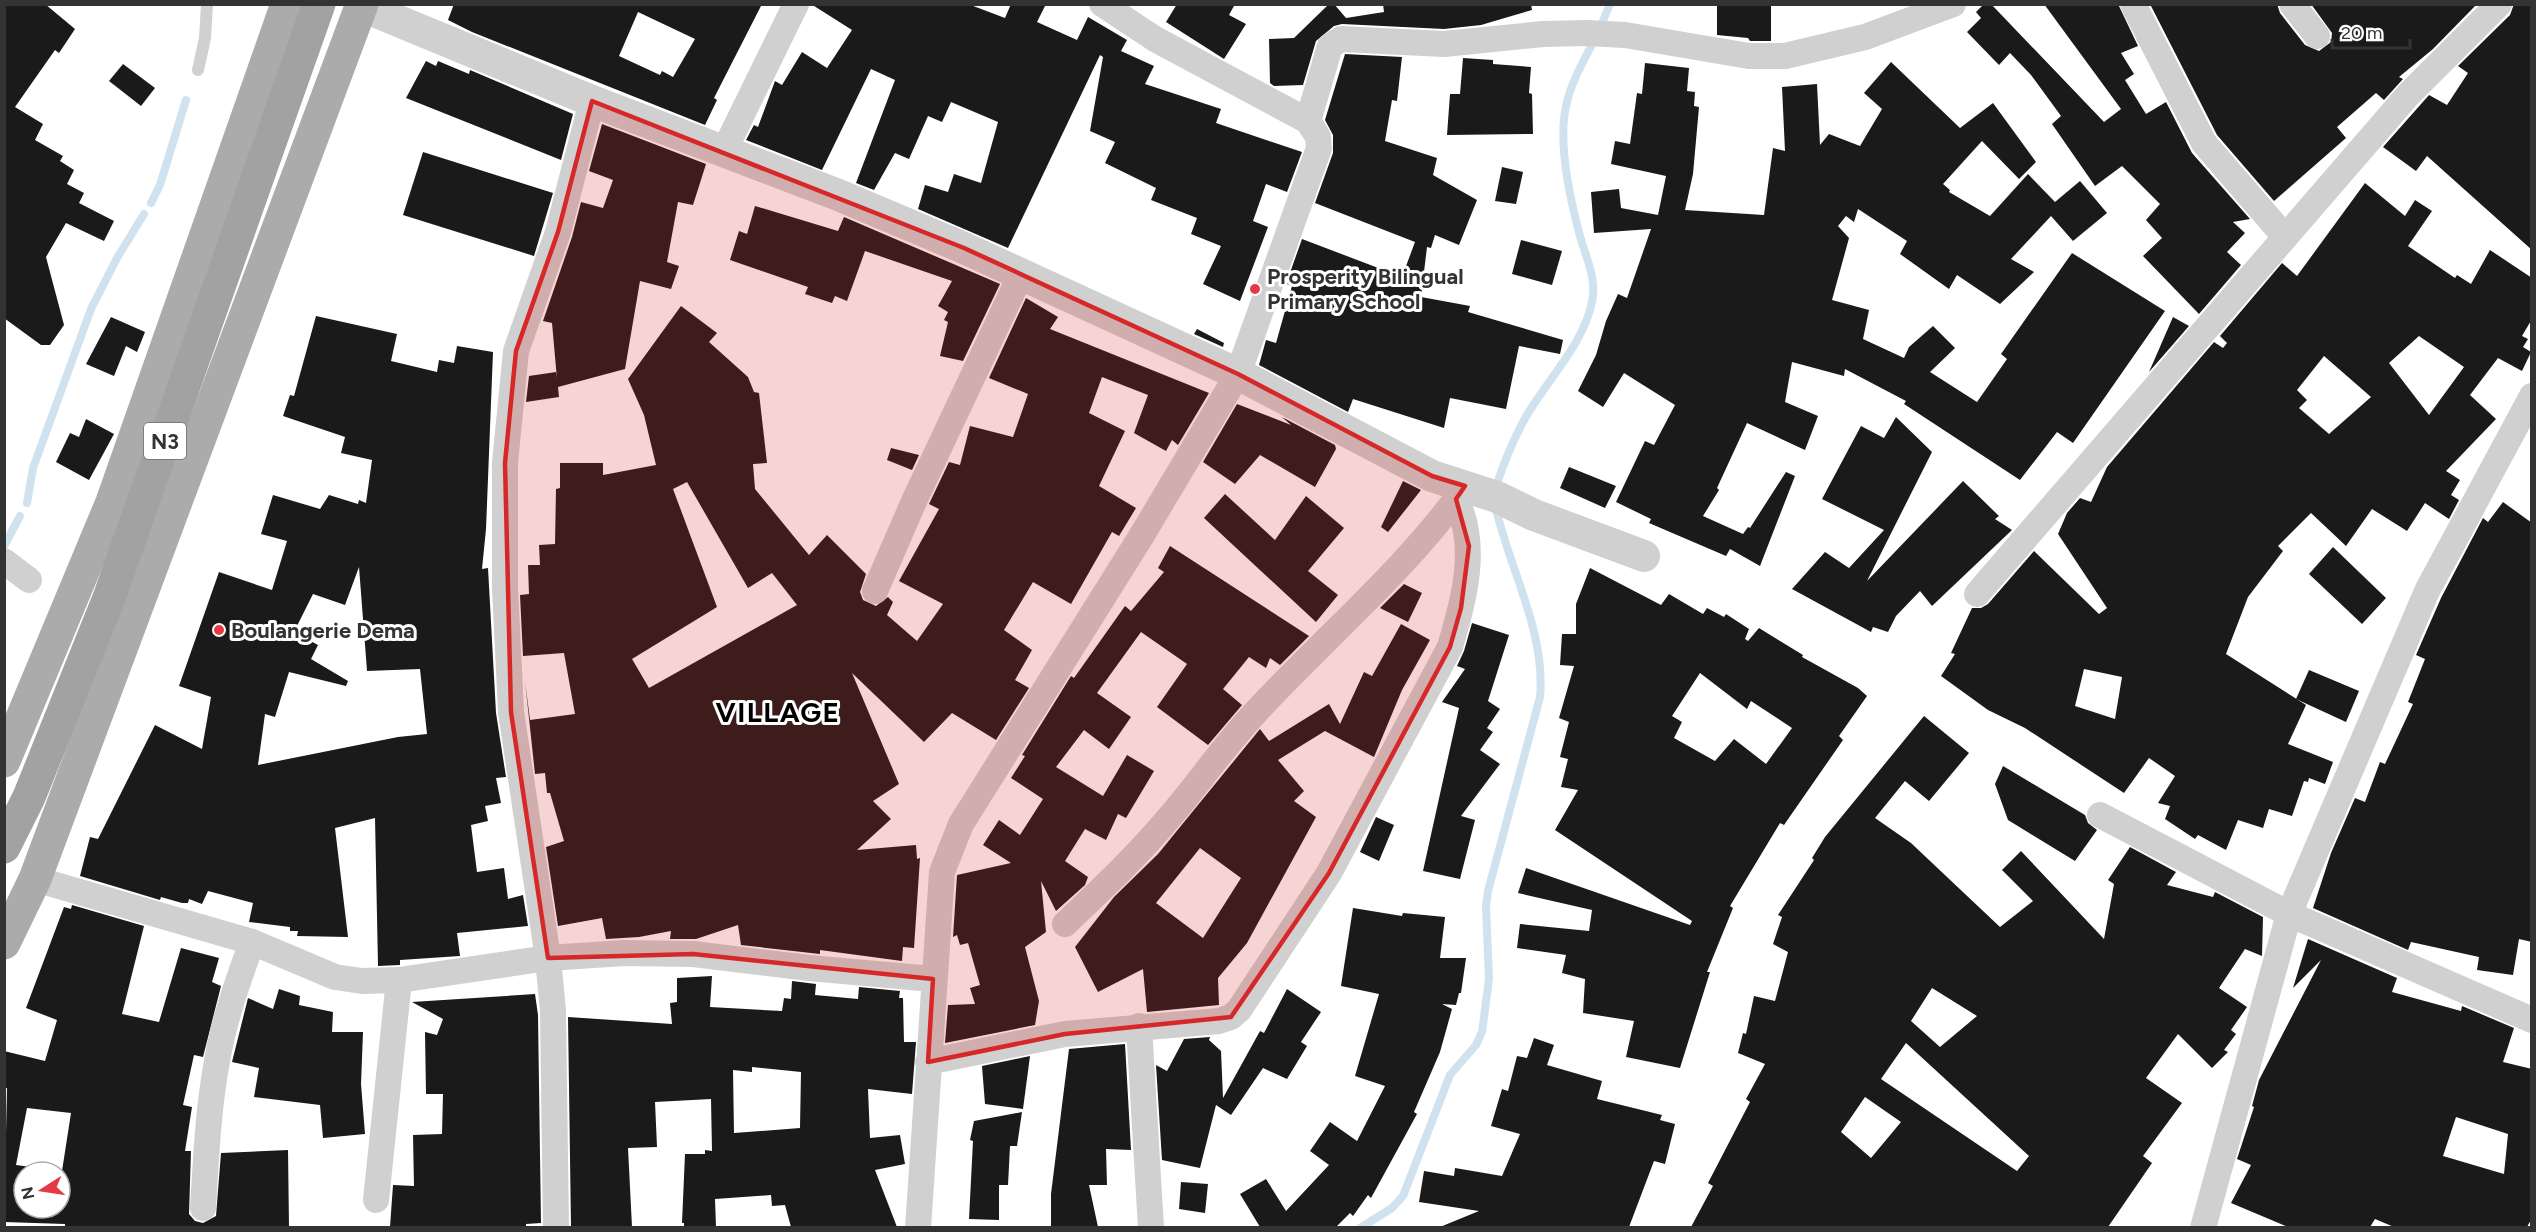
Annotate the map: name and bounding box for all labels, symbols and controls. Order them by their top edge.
scale bar [2332,12,2410,50]
text: 20 m [2341,22,2382,44]
place label: Prosperity Bilingual Primary School [1267,263,1464,315]
marker: Prosperity Bilingual Primary School [1248,282,1262,296]
road number: N3 [144,423,186,459]
place label: Boulangerie Dema [231,617,415,644]
marker: Boulangerie Dema [212,623,226,637]
district label: VILLAGE [715,695,841,729]
north arrow [12,1160,72,1220]
text: N [17,1185,38,1201]

